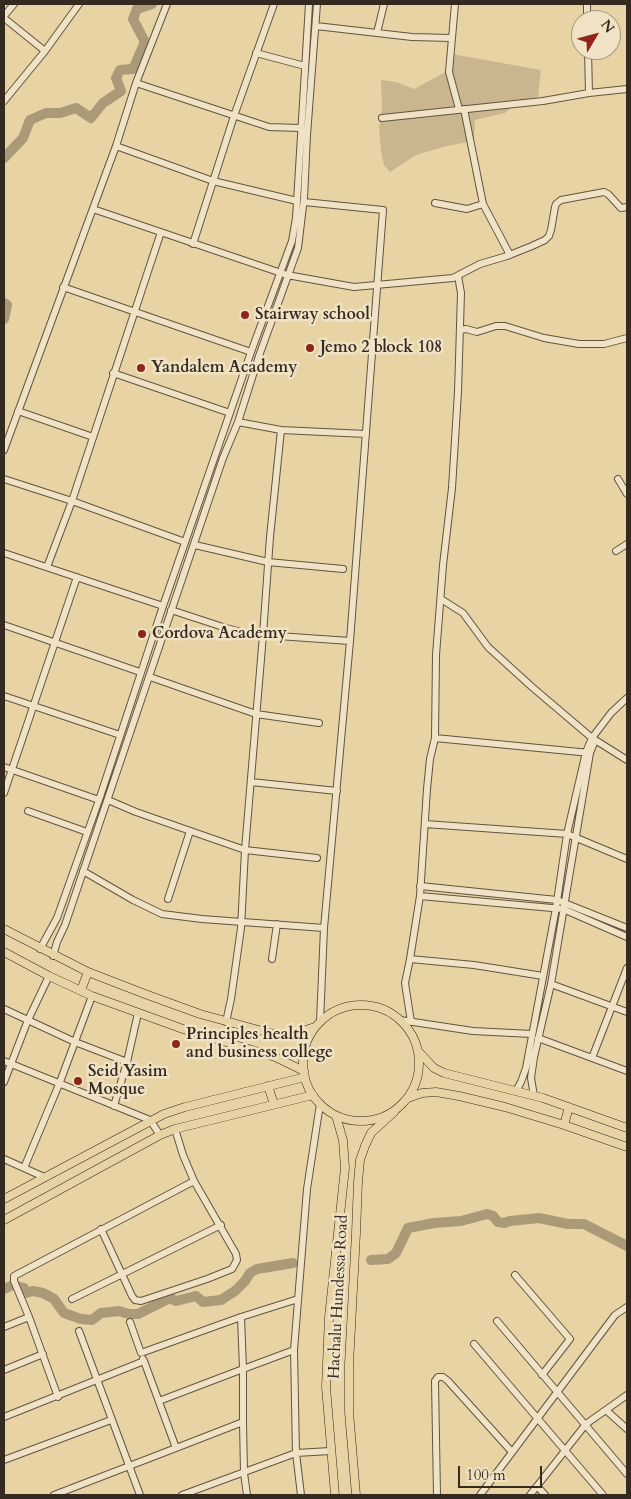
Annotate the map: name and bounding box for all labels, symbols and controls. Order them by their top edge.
north arrow [571,10,621,60]
text: N [596,16,619,37]
place label: Stairway school [255,305,370,325]
marker: Stairway school [239,309,251,321]
place label: Jemo 2 block 108 [320,338,442,358]
marker: Jemo 2 block 108 [304,342,316,354]
place label: Yandalem Academy [151,358,297,378]
marker: Yandalem Academy [135,362,147,374]
place label: Cordova Academy [152,624,287,644]
marker: Cordova Academy [136,628,148,640]
place label: Principles health and business college [186,1025,333,1063]
marker: Principles health and business college [170,1038,182,1050]
place label: Seid Yasim Mosque [88,1062,168,1100]
marker: Seid Yasim Mosque [72,1075,84,1087]
street label: Hachalu Hundessa Road [325,1214,353,1380]
scale bar [461,1456,545,1488]
text: 100 m [466,1465,506,1485]

